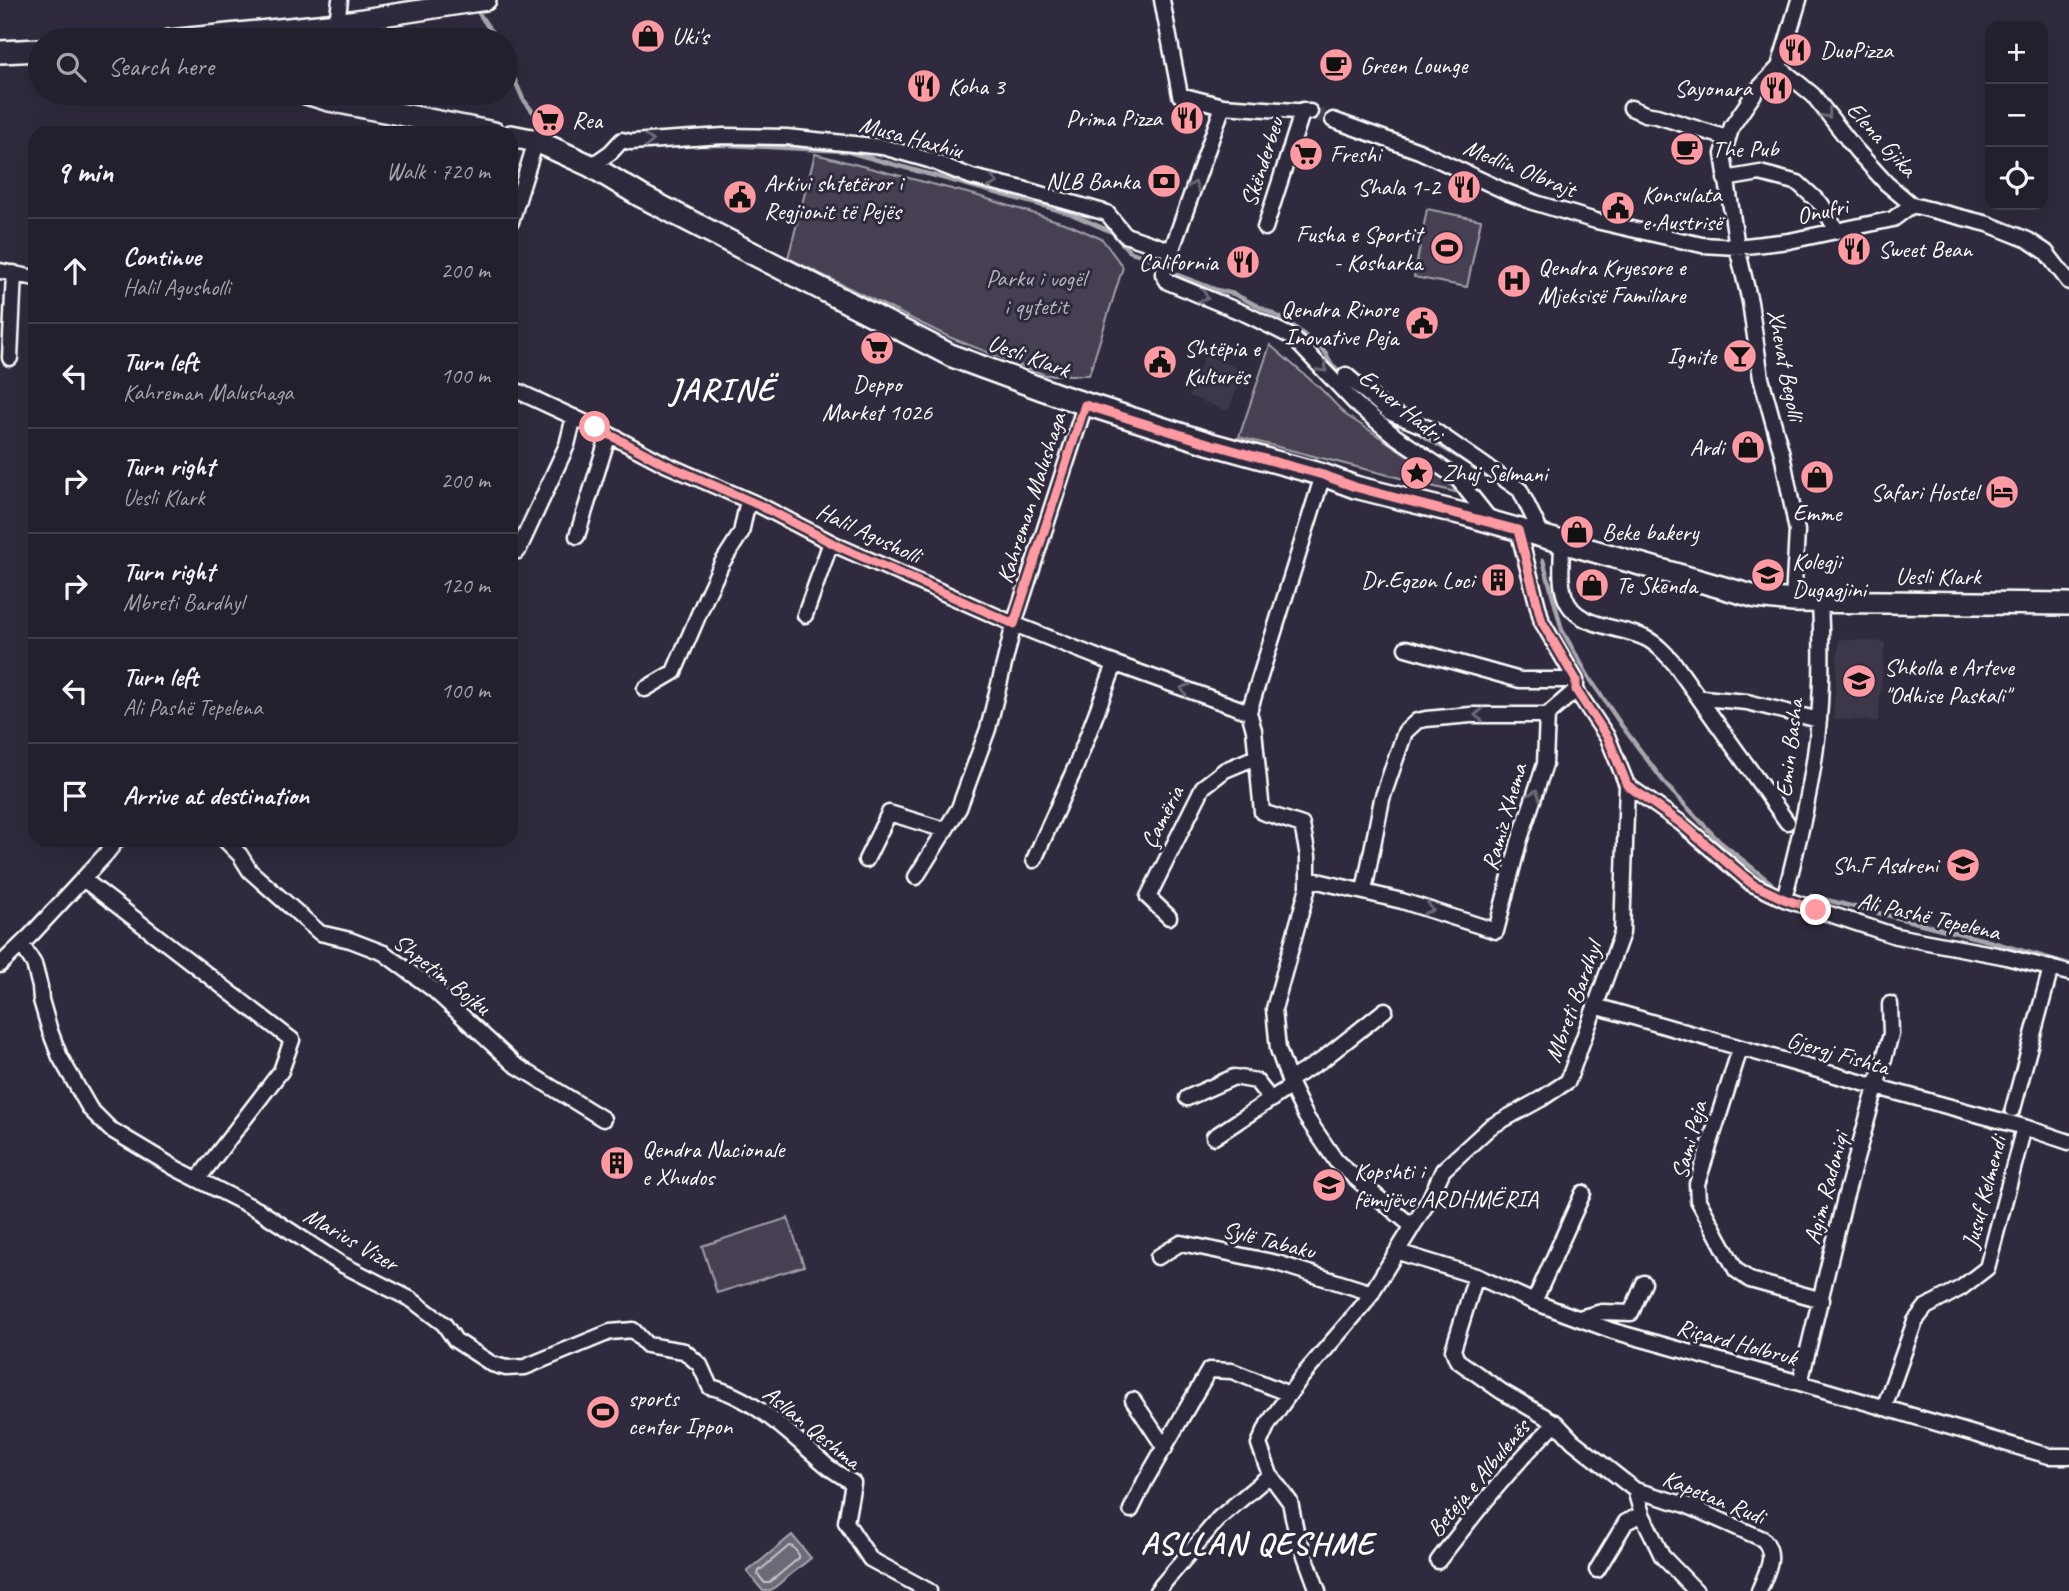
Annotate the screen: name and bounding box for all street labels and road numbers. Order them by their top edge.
street label: Elena Gjika [1840,95,1925,184]
street label: Musa Haxhiu [856,109,968,166]
street label: Skënderbeu [1233,111,1291,211]
street label: Medlin Olbrajt [1459,132,1582,205]
street label: Onufri [1794,190,1853,231]
street label: Xhevat Begolli [1761,307,1812,426]
street label: Uesli Klark [984,327,1076,385]
street label: Enver Hadri [1353,362,1452,450]
street label: Kahreman Malushaga [989,407,1073,587]
street label: Halil Agusholli [812,496,928,571]
street label: Uesli Klark [1895,561,1983,591]
street label: Emin Basha [1768,695,1810,799]
street label: Ramiz Xhema [1474,759,1534,874]
street label: Çamëria [1134,779,1191,853]
street label: Ali Pashë Tepelena [1855,885,2005,947]
street label: Shpetim Bojku [387,927,498,1023]
street label: Mbreti Bardhyl [1537,934,1610,1066]
street label: Gjergj Fishta [1784,1024,1895,1082]
street label: Sami Peja [1664,1096,1714,1182]
street label: Agim Radoniqi [1797,1126,1856,1247]
street label: Jusuf Kelmendi [1954,1130,2014,1252]
street label: Marius Vizer [298,1200,406,1279]
street label: Sylë Tabaku [1220,1214,1320,1266]
street label: Riçard Holbruk [1674,1312,1802,1373]
street label: Asllan Qeshma [757,1378,869,1477]
street label: Beteja e Albulenës [1420,1411,1538,1543]
street label: Kapetan Rudi [1658,1463,1772,1532]

